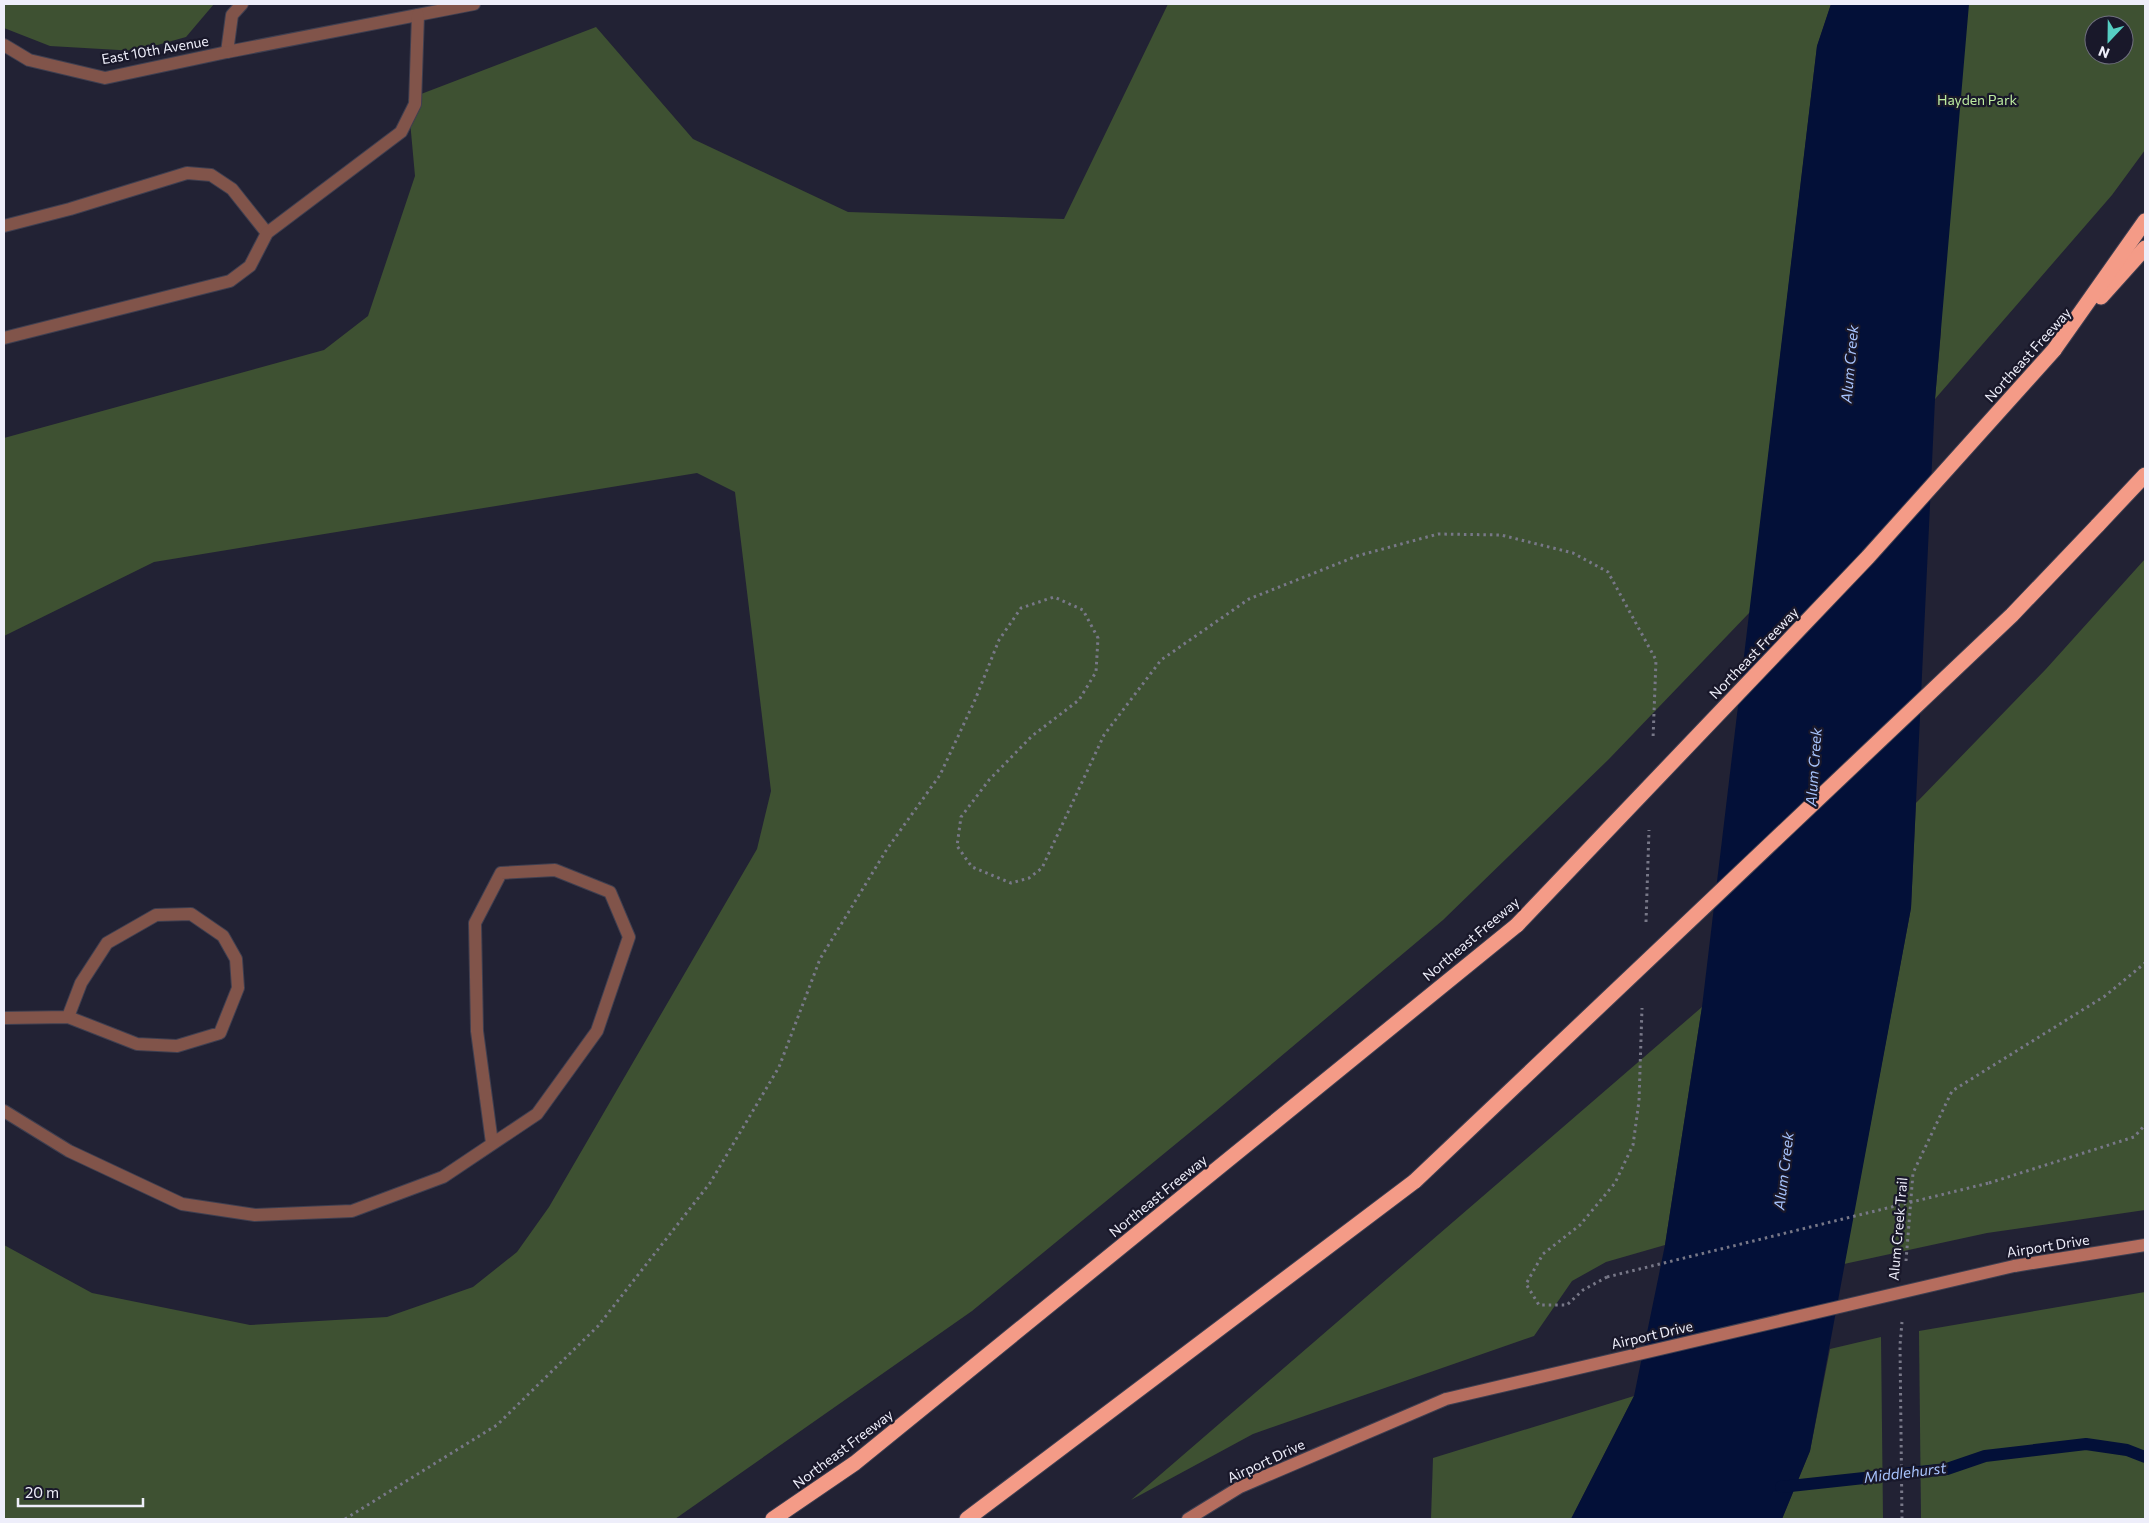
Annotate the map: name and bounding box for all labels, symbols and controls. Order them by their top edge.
north arrow [2084,15,2134,65]
street label: East 10th Avenue [100,32,210,67]
text: N [2096,43,2112,62]
park label: Hayden Park [1937,91,2018,108]
street label: Northeast Freeway [1981,304,2074,405]
water label: Alum Creek [1837,323,1861,405]
street label: Northeast Freeway [1706,603,1802,702]
water label: Alum Creek [1801,726,1825,808]
street label: Northeast Freeway [1419,893,1522,984]
water label: Alum Creek [1769,1130,1797,1212]
street label: Northeast Freeway [1105,1151,1210,1240]
street label: Alum Creek Trail [1885,1177,1910,1281]
street label: Airport Drive [2005,1231,2090,1260]
street label: Airport Drive [1609,1317,1694,1352]
street label: Northeast Freeway [789,1405,896,1492]
street label: Airport Drive [1224,1435,1307,1486]
water label: Middlehurst [1863,1458,1948,1486]
scale bar [18,1476,142,1508]
text: 20 m [25,1483,59,1501]

